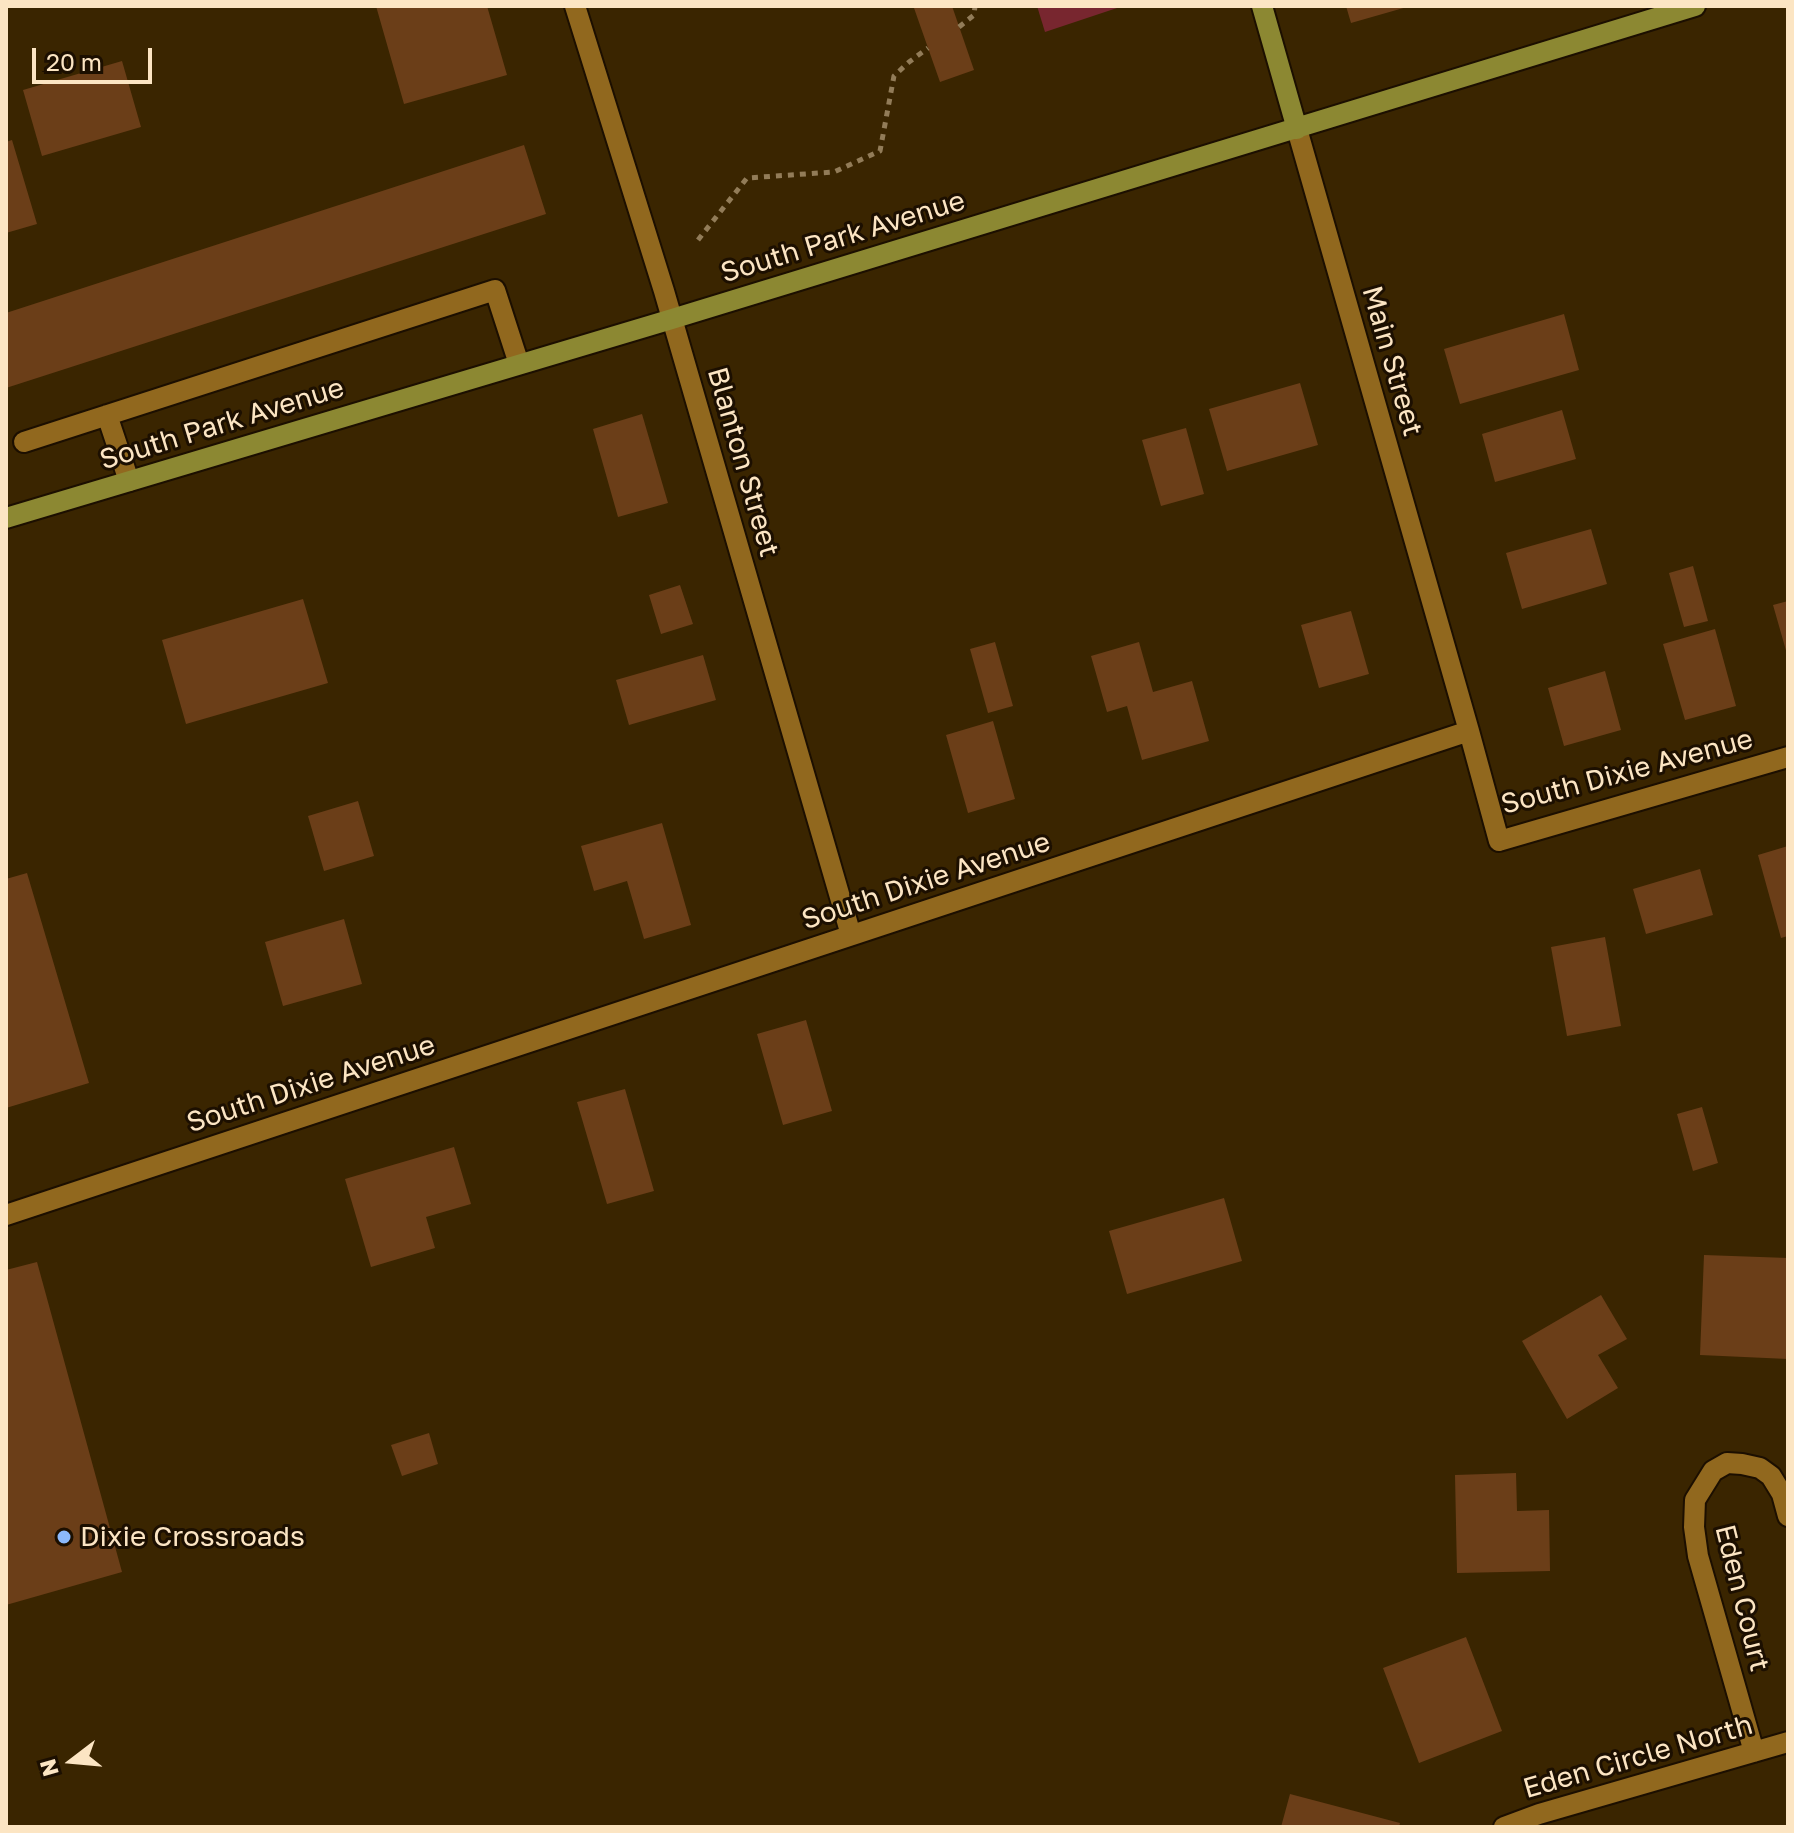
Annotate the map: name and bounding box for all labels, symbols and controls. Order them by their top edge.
scale bar [36,32,156,82]
text: 20 m [46,47,102,76]
street label: South Park Avenue [717,184,969,290]
street label: Main Street [1355,282,1429,440]
street label: Blanton Street [700,363,786,561]
street label: South Park Avenue [96,371,348,477]
street label: South Dixie Avenue [1497,722,1757,822]
street label: South Dixie Avenue [798,825,1054,937]
street label: South Dixie Avenue [183,1028,439,1140]
place label: Dixie Crossroads [80,1520,305,1554]
street label: Eden Court [1708,1521,1776,1675]
marker: Dixie Crossroads [55,1528,73,1546]
street label: Eden Circle North [1520,1708,1756,1806]
north arrow [32,1721,112,1801]
text: N [33,1756,64,1780]

